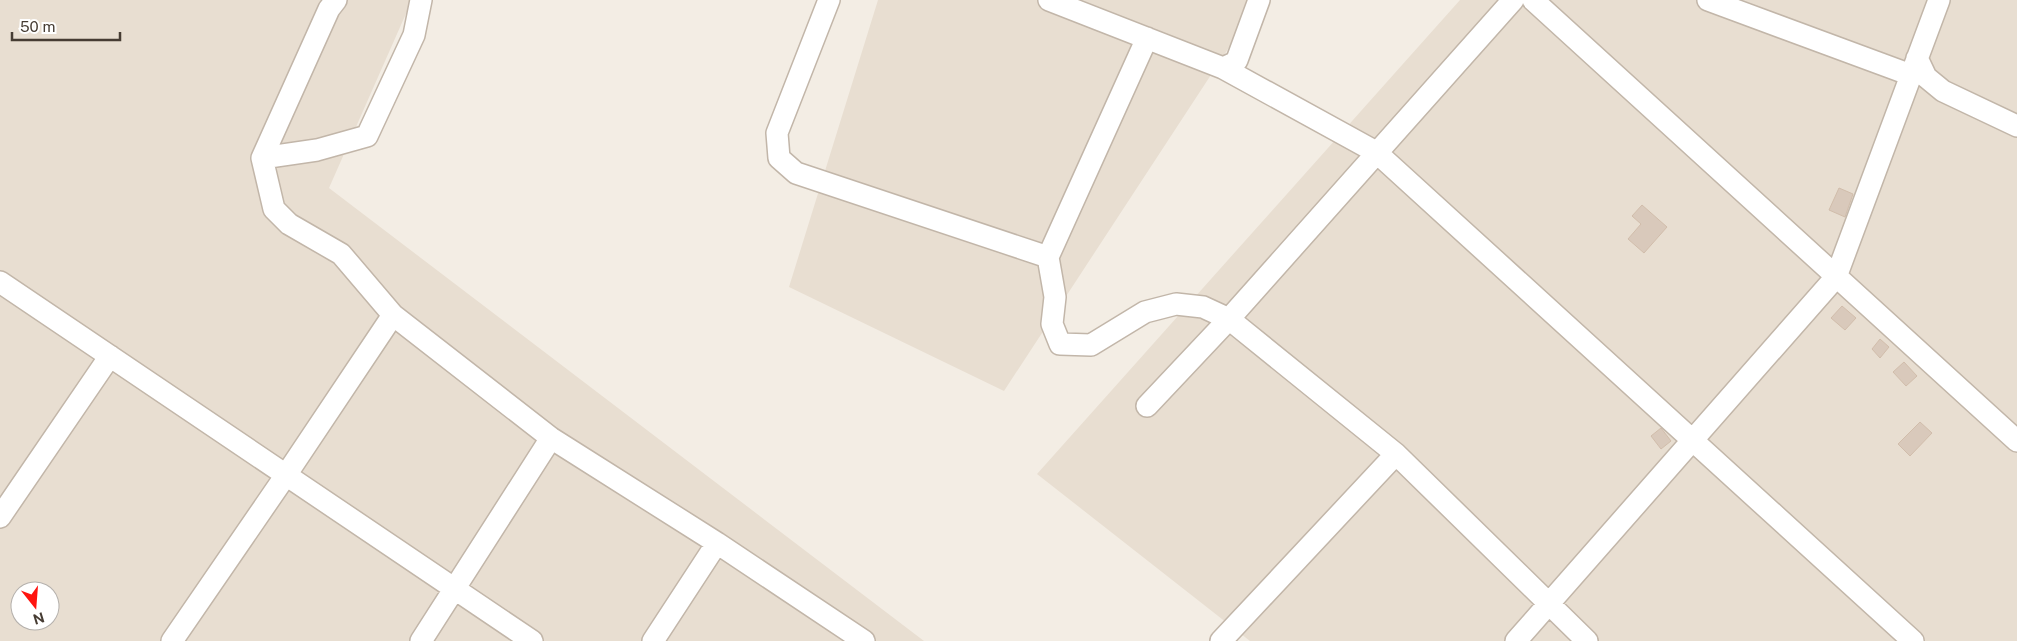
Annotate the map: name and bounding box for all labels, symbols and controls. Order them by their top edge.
scale bar [12,10,120,42]
text: 50 m [20,18,55,35]
north arrow [10,581,60,631]
text: N [31,609,46,628]

